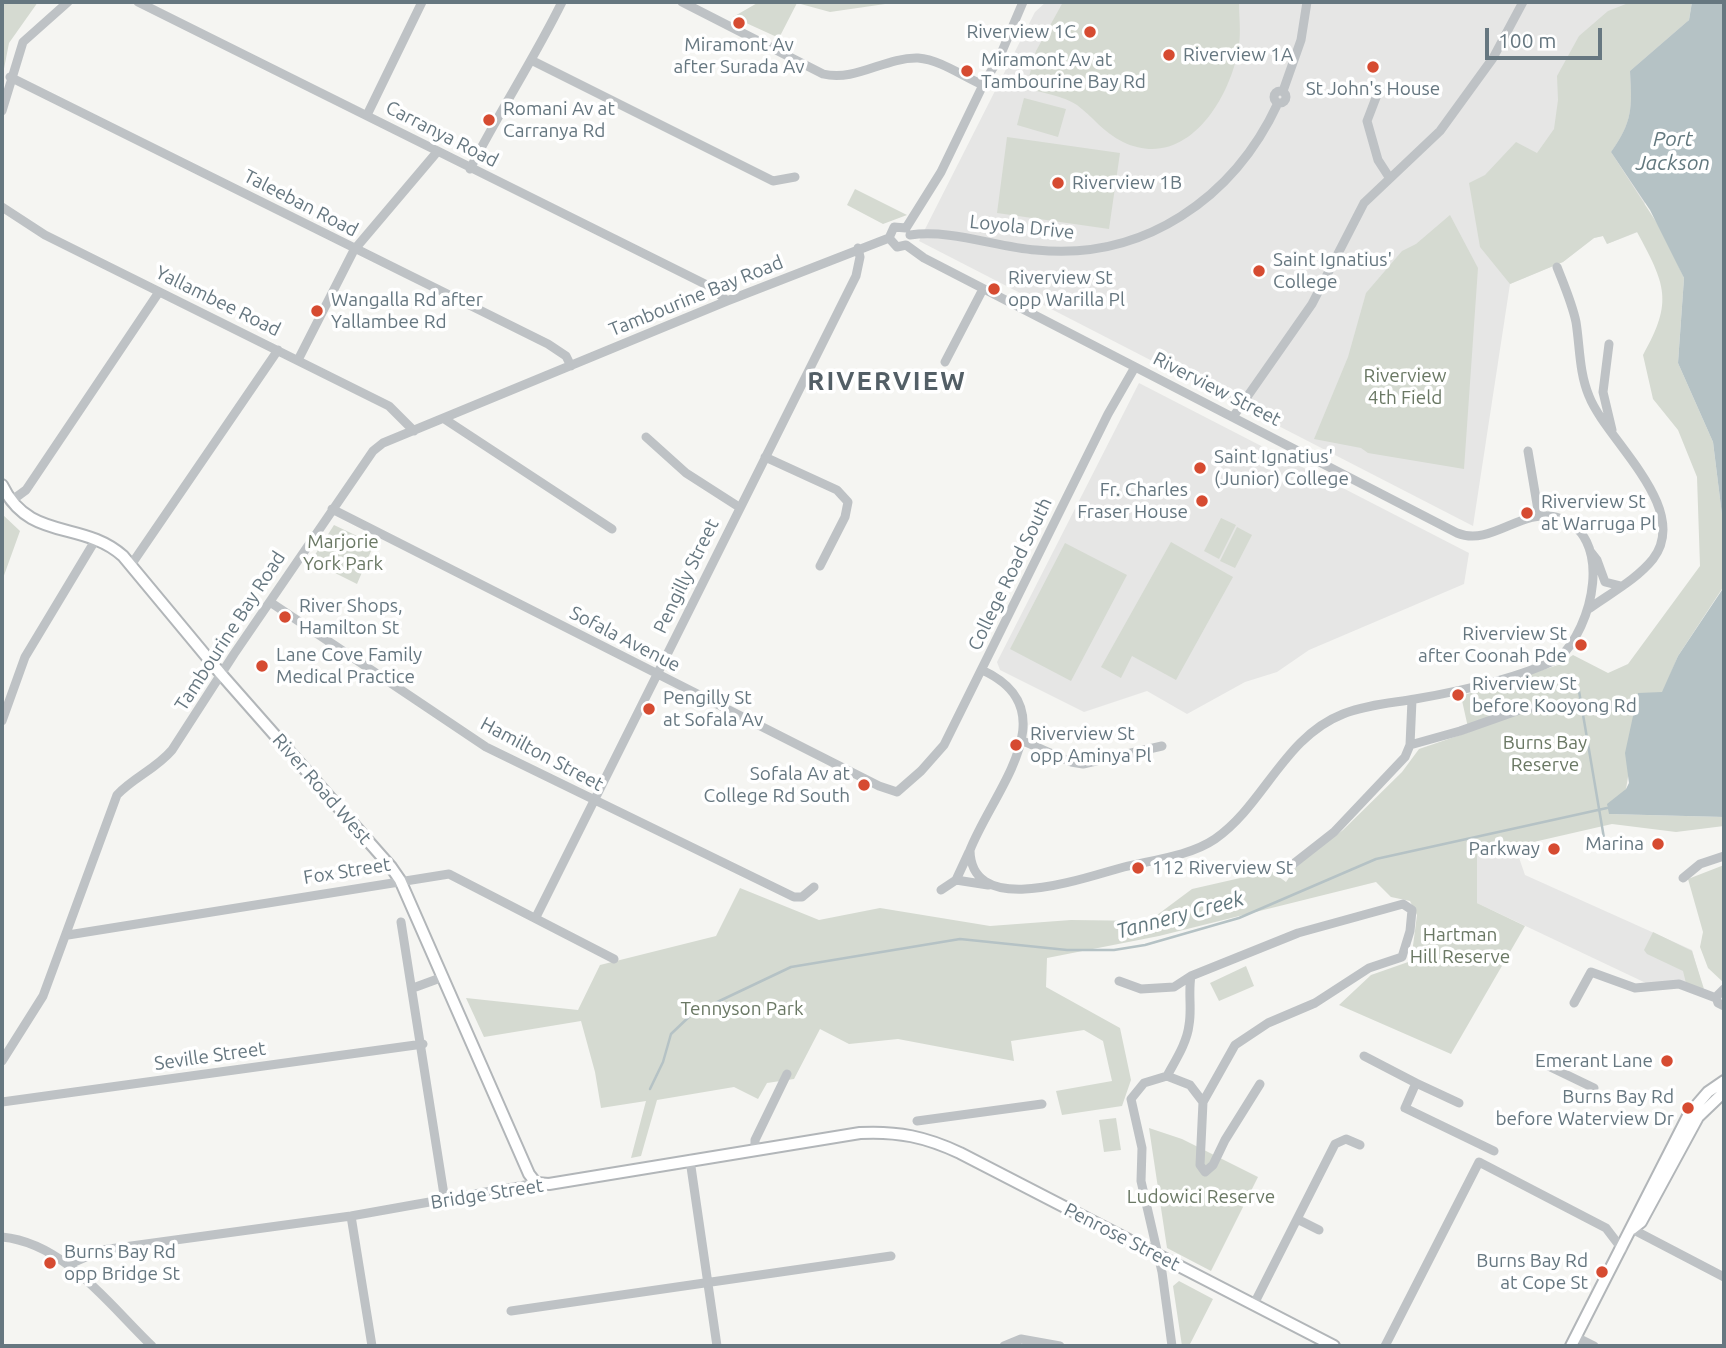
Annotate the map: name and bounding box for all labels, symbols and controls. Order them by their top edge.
scale bar [1488,14,1605,58]
marker: Miramont Av after Surada Av [731,15,747,31]
place label: Riverview 1C [966,21,1076,43]
marker: Riverview 1C [1082,24,1098,40]
text: 100 m [1498,28,1556,52]
place label: Miramont Av after Surada Av [674,34,804,78]
place label: Riverview 1A [1183,44,1293,66]
marker: Riverview 1A [1161,47,1177,63]
place label: Miramont Av at Tambourine Bay Rd [981,49,1146,93]
marker: St John's House [1365,59,1381,75]
marker: Miramont Av at Tambourine Bay Rd [959,63,975,79]
place label: St John's House [1306,78,1440,100]
street label: Carranya Road [382,96,502,172]
place label: Romani Av at Carranya Rd [503,98,615,142]
marker: Romani Av at Carranya Rd [481,112,497,128]
water label: Port Jackson [1636,126,1710,176]
street label: Taleeban Road [240,164,362,242]
place label: Riverview 1B [1072,172,1182,194]
marker: Riverview 1B [1050,175,1066,191]
street label: Loyola Drive [969,210,1075,244]
place label: Saint Ignatius' College [1273,249,1392,293]
street label: Tambourine Bay Road [606,251,786,341]
street label: Yallambee Road [152,261,284,341]
marker: Saint Ignatius' College [1251,263,1267,279]
place label: Riverview St opp Warilla Pl [1008,267,1125,311]
marker: Riverview St opp Warilla Pl [986,281,1002,297]
place label: Wangalla Rd after Yallambee Rd [331,289,483,333]
marker: Wangalla Rd after Yallambee Rd [309,303,325,319]
street label: Riverview Street [1149,347,1285,431]
district label: RIVERVIEW [808,365,966,397]
park label: Riverview 4th Field [1364,365,1446,409]
place label: Saint Ignatius' (Junior) College [1214,446,1349,490]
marker: Saint Ignatius' (Junior) College [1192,460,1208,476]
place label: Fr. Charles Fraser House [1077,479,1188,523]
place label: Riverview St at Warruga Pl [1541,491,1656,535]
marker: Fr. Charles Fraser House [1194,493,1210,509]
street label: College Road South [963,494,1057,654]
marker: Riverview St at Warruga Pl [1519,505,1535,521]
street label: Pengilly Street [648,515,724,637]
park label: Marjorie York Park [303,531,383,575]
street label: Tambourine Bay Road [170,547,290,715]
place label: River Shops, Hamilton St [299,595,403,639]
street label: Sofala Avenue [566,601,684,677]
marker: River Shops, Hamilton St [277,609,293,625]
place label: Riverview St after Coonah Pde [1418,623,1567,667]
marker: Riverview St after Coonah Pde [1573,637,1589,653]
place label: Lane Cove Family Medical Practice [276,644,422,688]
marker: Lane Cove Family Medical Practice [254,658,270,674]
place label: Riverview St before Kooyong Rd [1472,673,1637,717]
place label: Pengilly St at Sofala Av [663,687,763,731]
marker: Riverview St before Kooyong Rd [1450,687,1466,703]
marker: Pengilly St at Sofala Av [641,701,657,717]
street label: Hamilton Street [477,712,607,796]
place label: Riverview St opp Aminya Pl [1030,723,1151,767]
street label: River Road West [268,729,376,849]
park label: Burns Bay Reserve [1503,732,1587,776]
marker: Riverview St opp Aminya Pl [1008,737,1024,753]
place label: Sofala Av at College Rd South [704,763,850,807]
marker: Sofala Av at College Rd South [856,777,872,793]
place label: Marina [1585,833,1644,855]
marker: Marina [1650,836,1666,852]
place label: Parkway [1469,838,1540,860]
marker: Parkway [1546,841,1562,857]
street label: Fox Street [302,853,392,889]
place label: 112 Riverview St [1152,857,1293,879]
marker: 112 Riverview St [1130,860,1146,876]
water label: Tannery Creek [1113,886,1247,944]
park label: Hartman Hill Reserve [1410,924,1510,968]
park label: Tennyson Park [680,998,804,1020]
street label: Seville Street [153,1037,267,1075]
place label: Emerant Lane [1535,1050,1653,1072]
marker: Emerant Lane [1659,1053,1675,1069]
place label: Burns Bay Rd before Waterview Dr [1495,1086,1674,1130]
marker: Burns Bay Rd before Waterview Dr [1680,1100,1696,1116]
street label: Bridge Street [429,1174,545,1214]
park label: Ludowici Reserve [1127,1186,1275,1208]
street label: Penrose Street [1060,1198,1184,1276]
place label: Burns Bay Rd opp Bridge St [64,1241,180,1285]
place label: Burns Bay Rd at Cope St [1476,1250,1588,1294]
marker: Burns Bay Rd opp Bridge St [42,1255,58,1271]
marker: Burns Bay Rd at Cope St [1594,1264,1610,1280]

